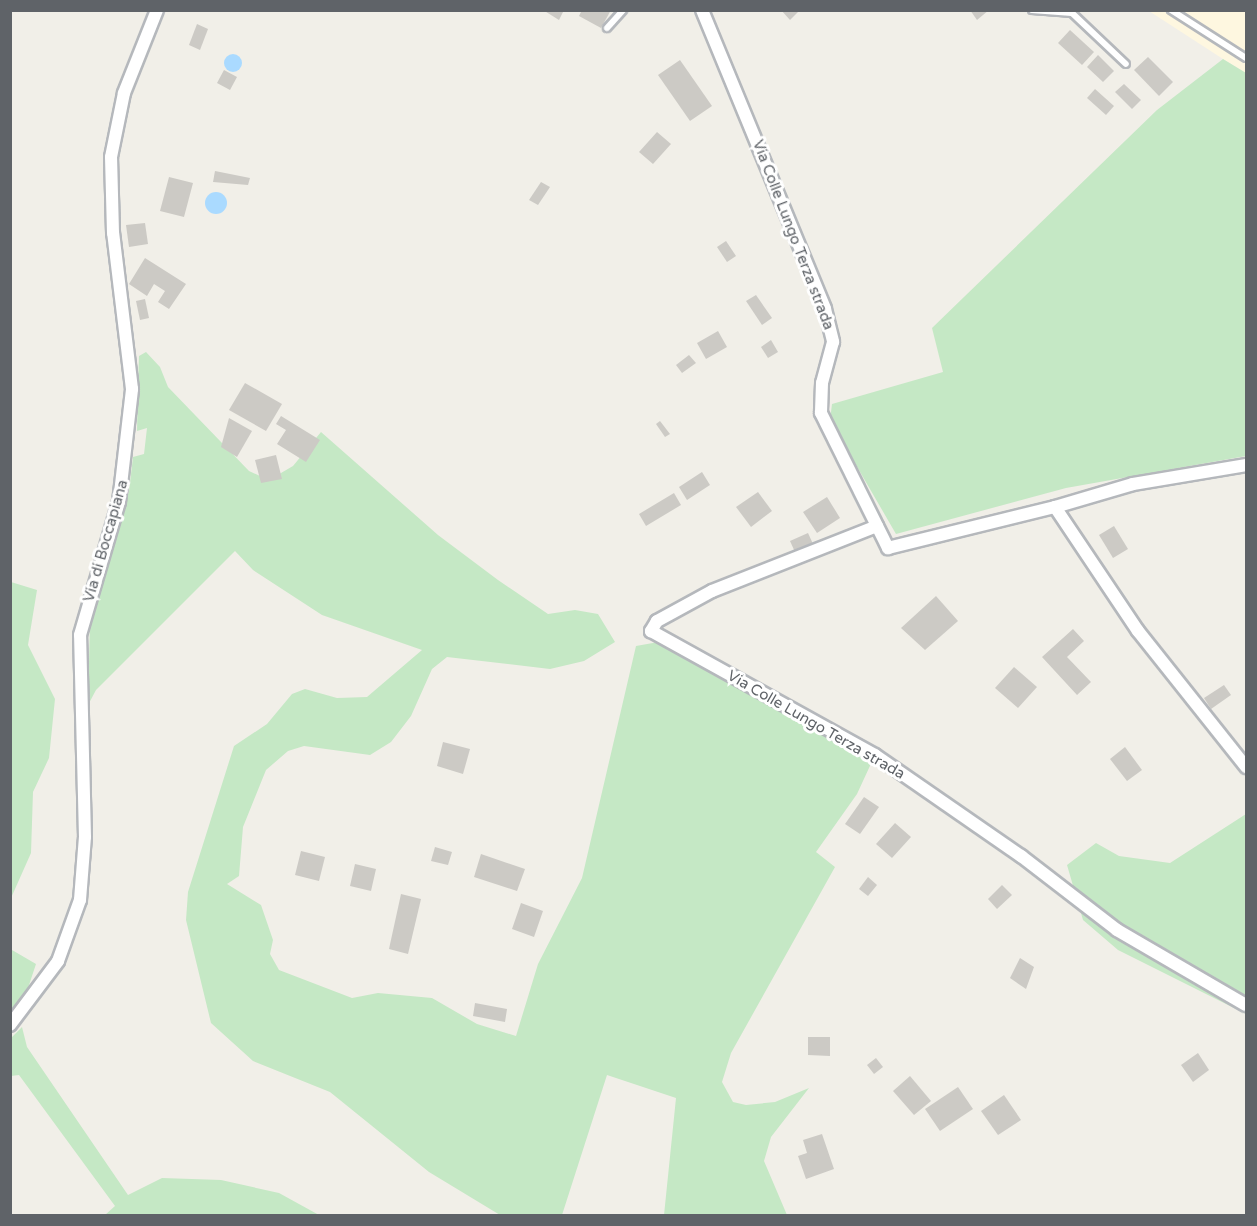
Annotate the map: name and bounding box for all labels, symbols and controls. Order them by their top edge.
street label: Via Colle Lungo Terza strada [748,137,838,333]
street label: Via di Boccapiana [80,478,132,604]
street label: Via Colle Lungo Terza strada [724,667,908,783]

